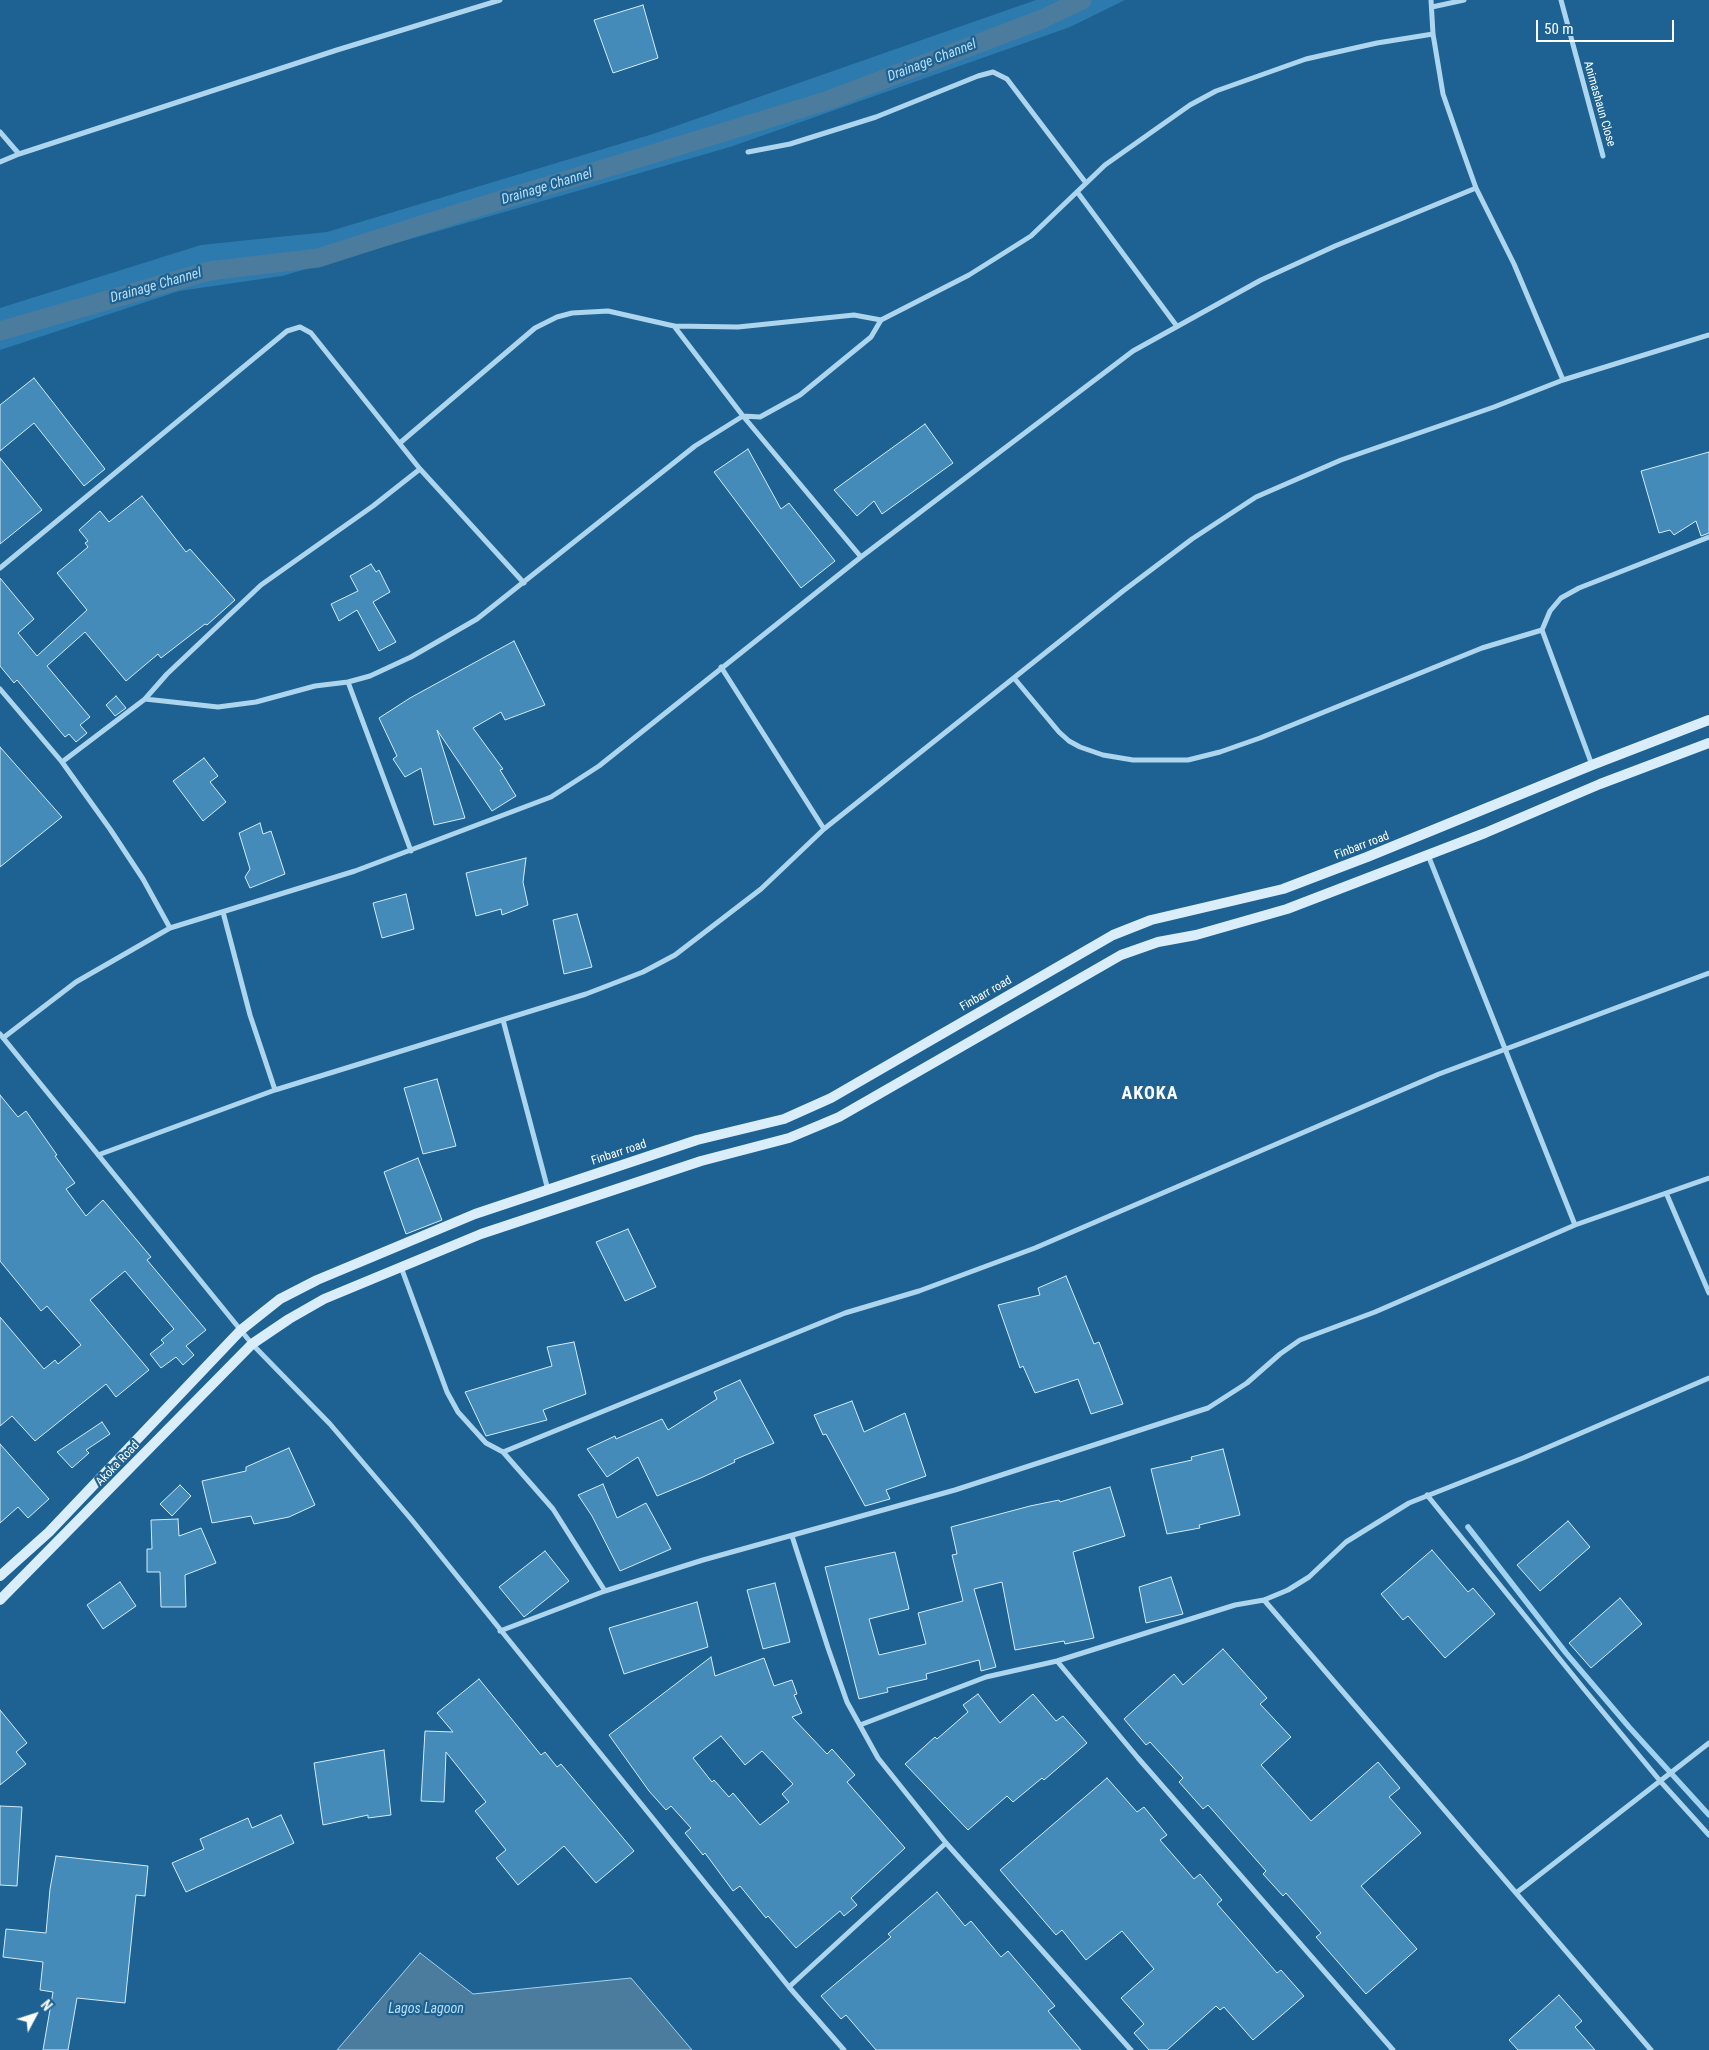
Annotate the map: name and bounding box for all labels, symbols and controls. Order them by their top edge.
scale bar [1539,10,1676,42]
text: 50 m [1544,20,1574,38]
water label: Drainage Channel [885,36,979,86]
street label: Animashaun Close [1580,60,1618,148]
water label: Drainage Channel [500,165,594,209]
water label: Drainage Channel [109,265,203,307]
street label: Finbarr road [1333,829,1391,863]
street label: Finbarr road [958,973,1014,1015]
district label: AKOKA [1121,1083,1179,1105]
street label: Finbarr road [590,1137,648,1169]
street label: Akoka Road [93,1439,143,1489]
north arrow [10,1990,60,2040]
text: N [38,1997,55,2014]
water label: Lagos Lagoon [388,2001,464,2017]

